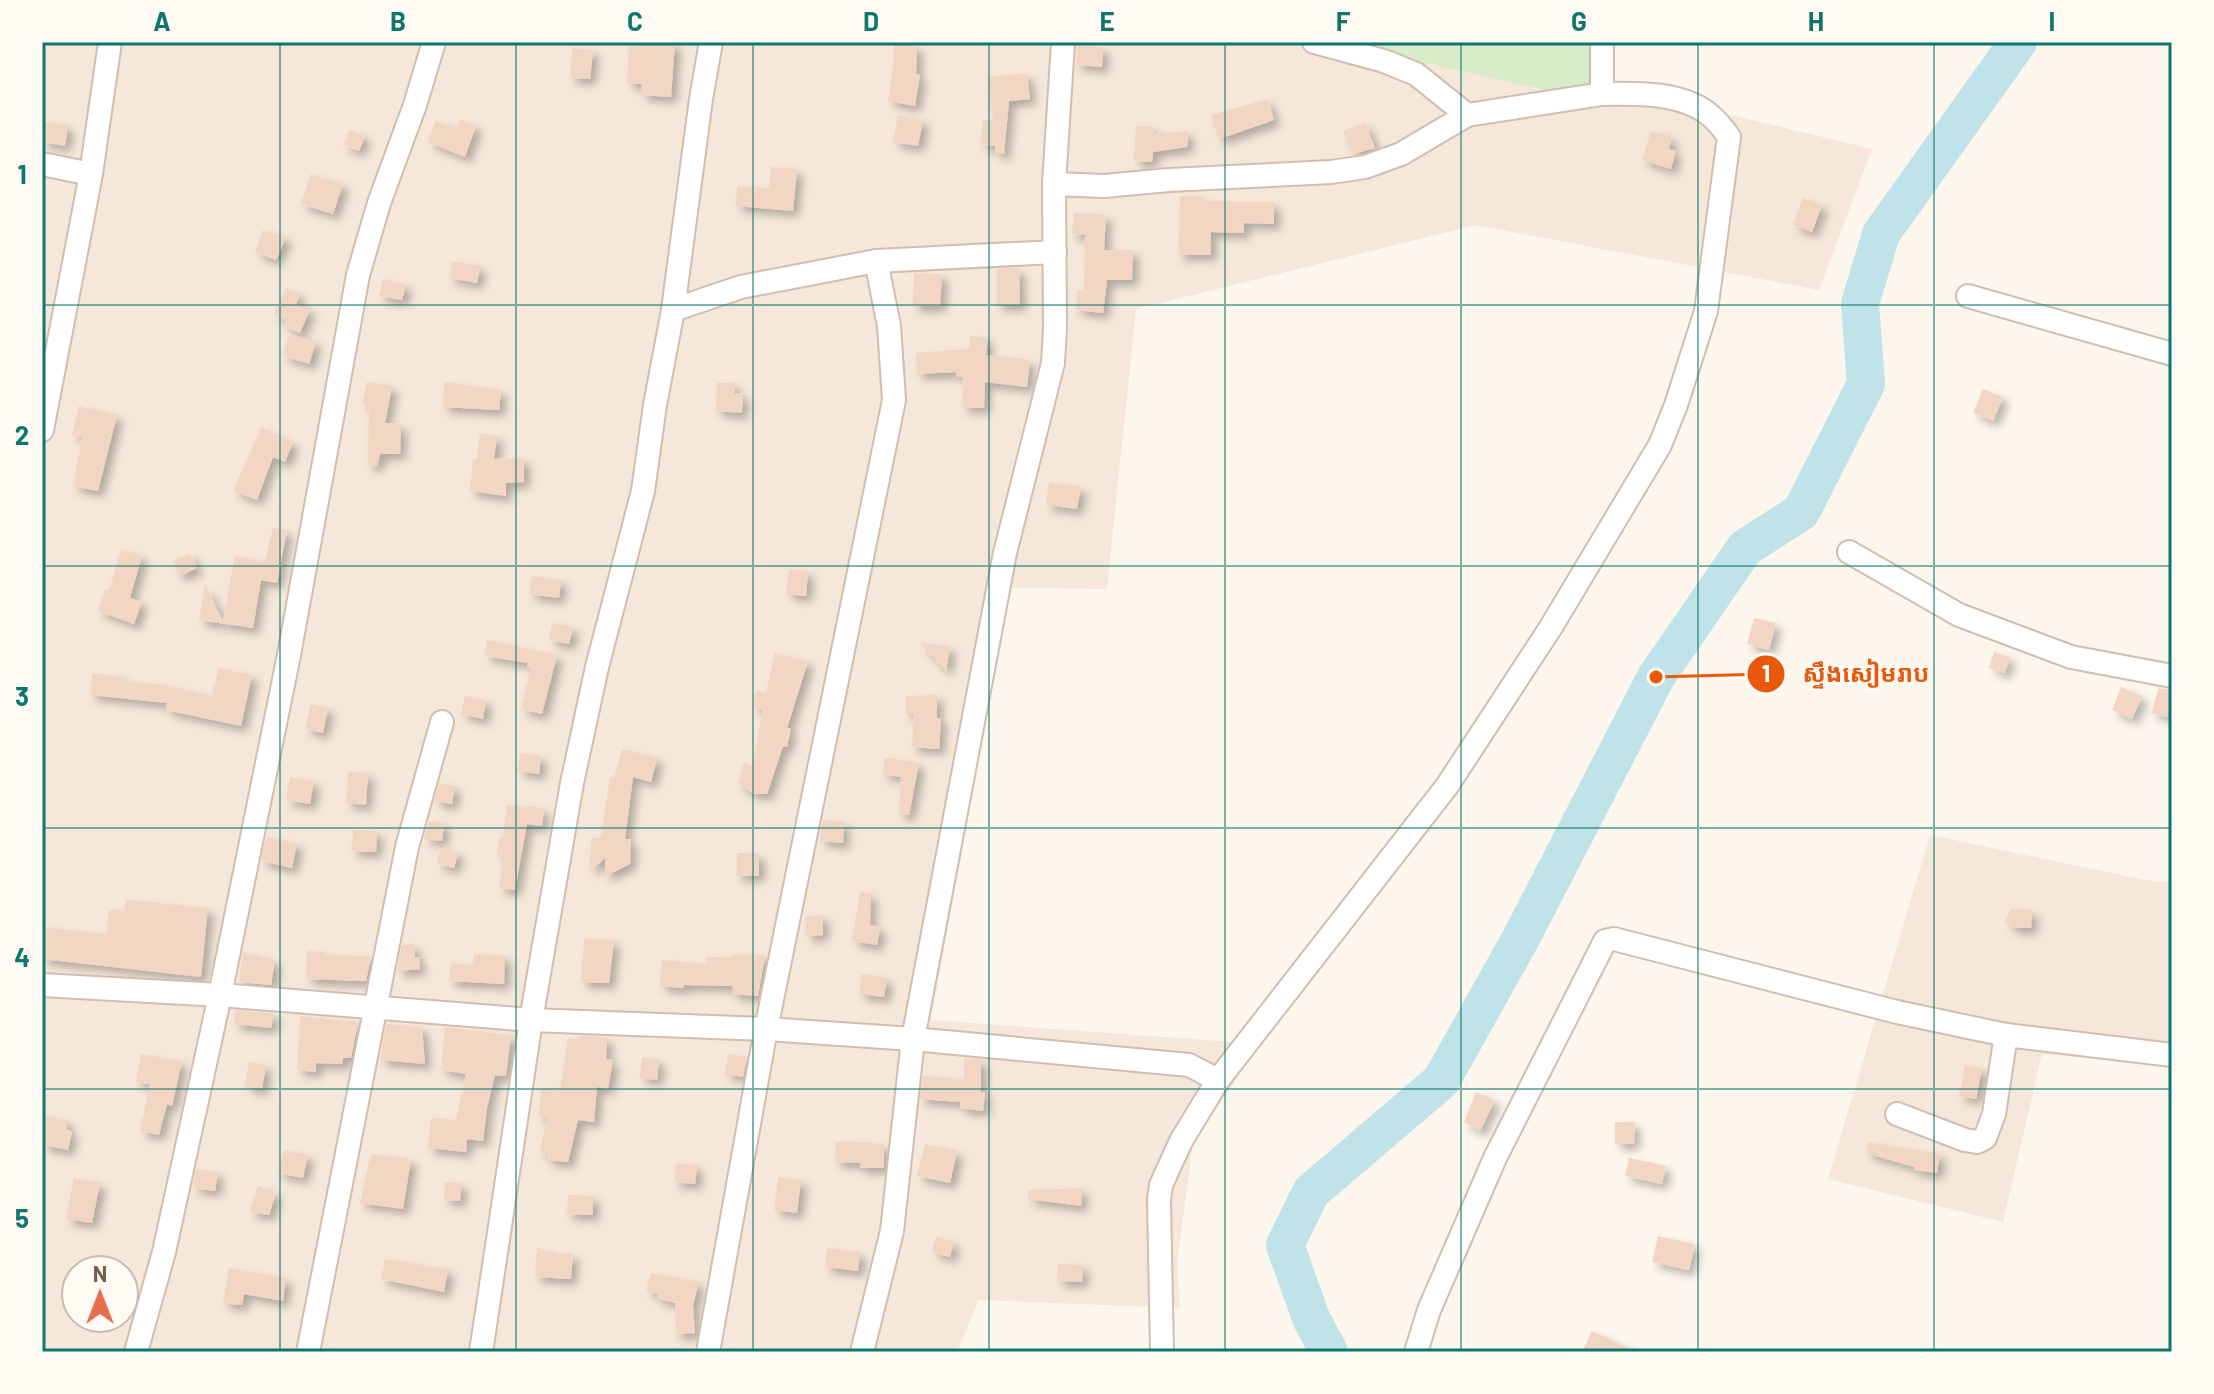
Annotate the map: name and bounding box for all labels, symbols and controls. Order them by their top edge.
text: A [153,5,171,36]
text: B [390,5,406,36]
text: C [627,5,643,36]
text: D [863,5,879,36]
text: E [1099,5,1115,36]
text: F [1336,5,1351,36]
text: G [1571,5,1587,36]
text: H [1808,5,1824,36]
text: I [2049,5,2055,36]
text: 1 [17,158,27,189]
text: 2 [15,419,29,450]
callout: ស្ទឹងសៀមរាប [1746,650,1945,698]
text: 1 [1762,658,1770,687]
text: ស្ទឹងសៀមរាប [1802,658,1930,689]
text: 3 [15,680,29,711]
text: 4 [14,941,30,972]
text: 5 [15,1202,29,1233]
north arrow [60,1254,140,1334]
text: N [93,1260,107,1286]

